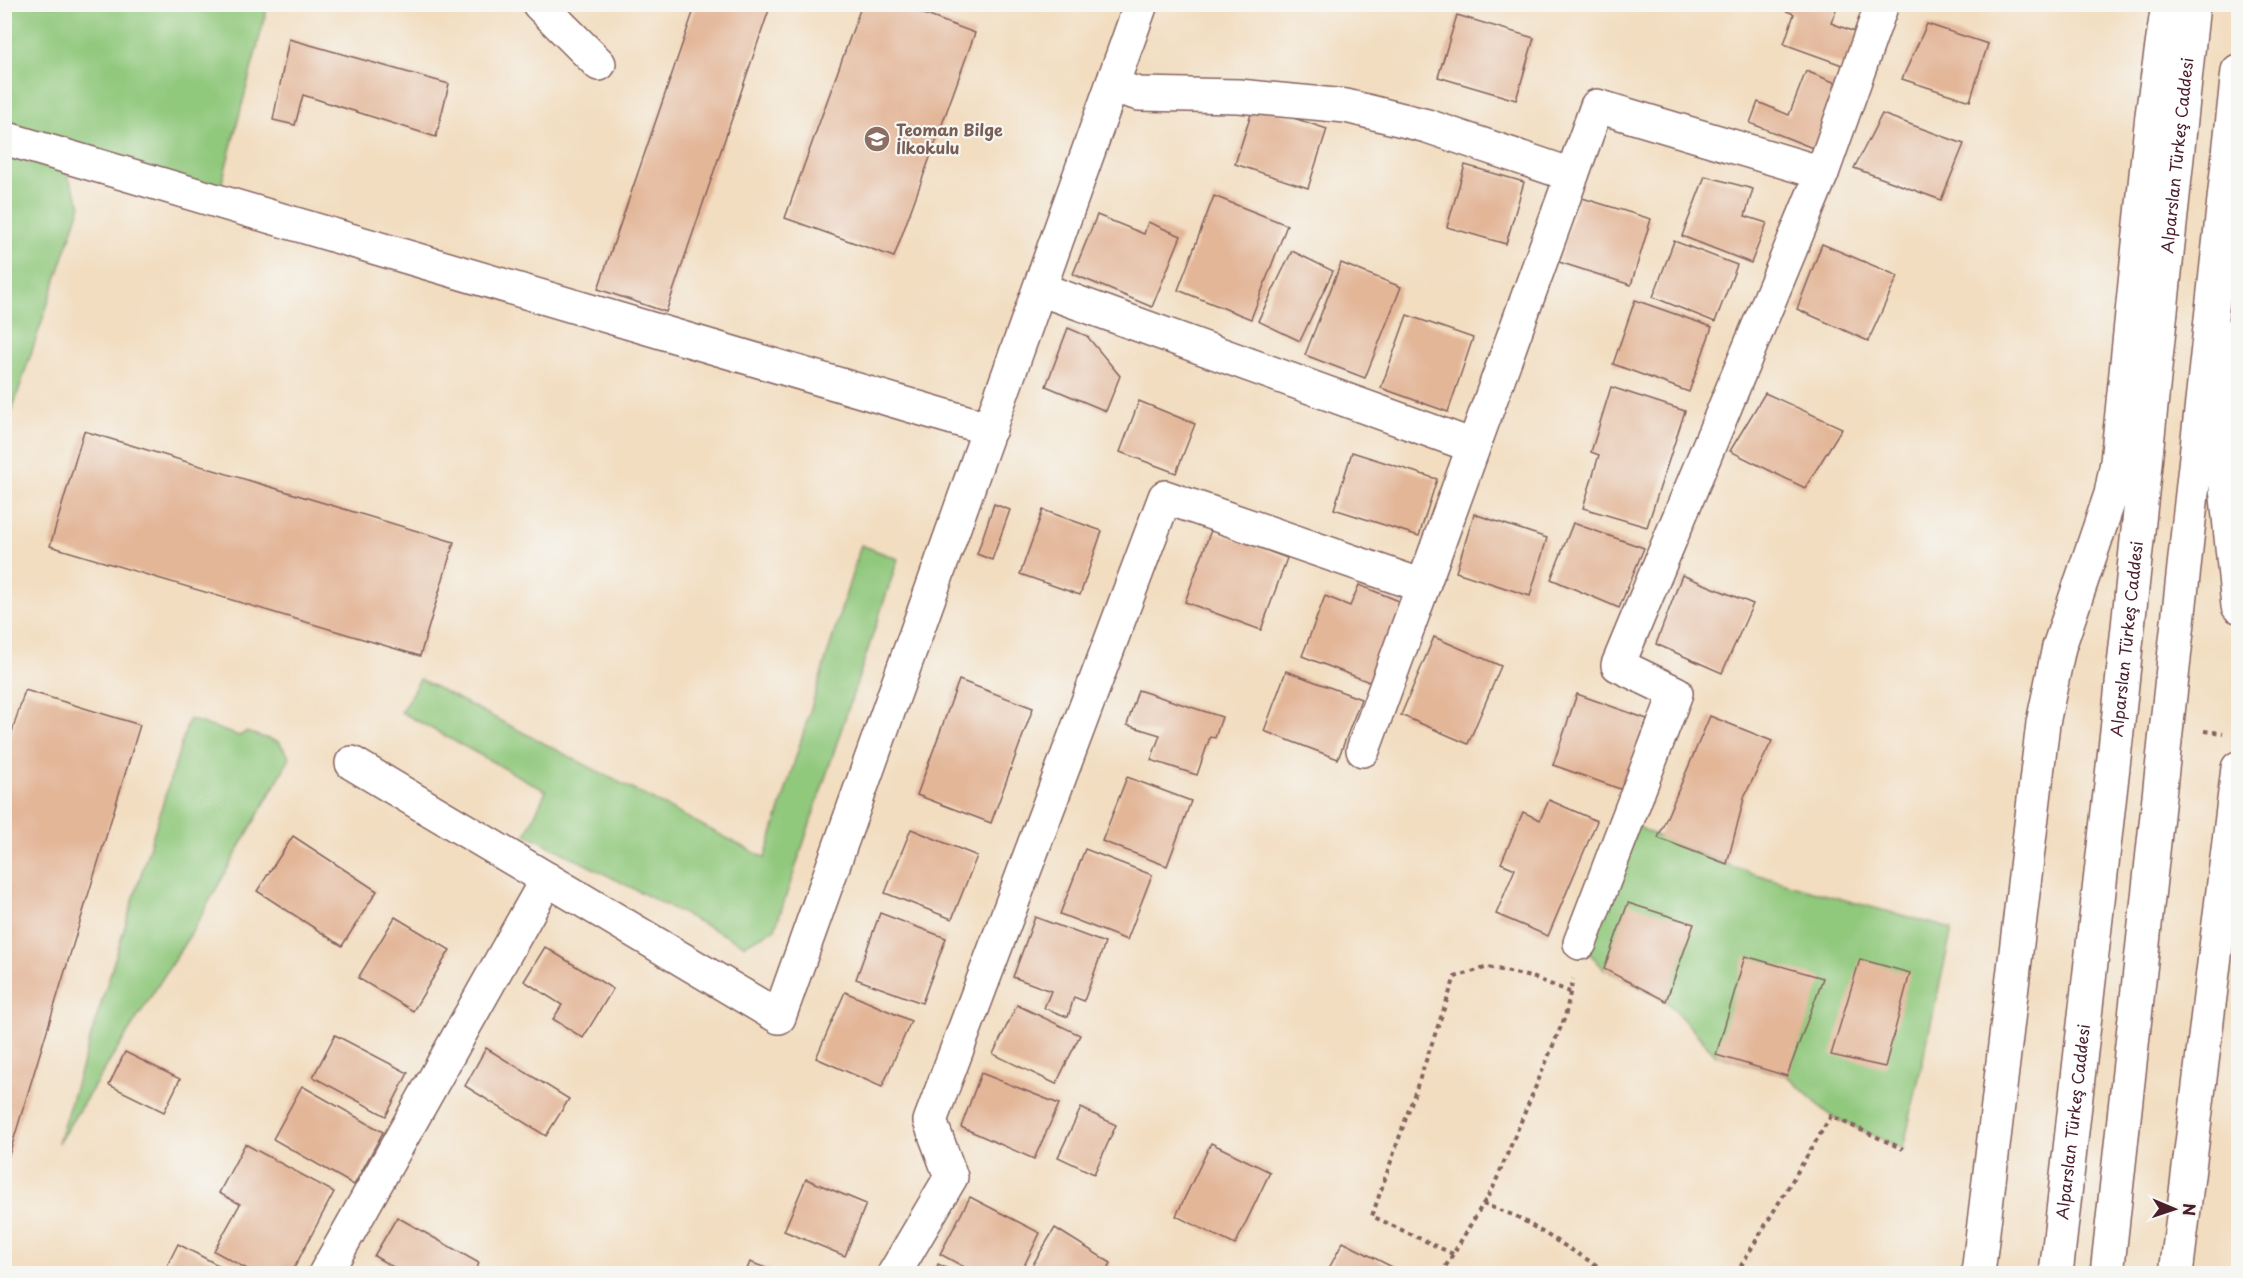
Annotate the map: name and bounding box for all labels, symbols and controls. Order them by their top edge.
street label: Alparslan Türkeş Caddesi [2154,56,2198,255]
place label: Teoman Bilge İlkokulu [896,117,1003,159]
school or university icon: Teoman Bilge İlkokulu [862,124,892,154]
street label: Alparslan Türkeş Caddesi [2103,540,2148,738]
street label: Alparslan Türkeş Caddesi [2049,1023,2095,1221]
north arrow [2144,1179,2204,1239]
text: N [2178,1203,2202,1216]

